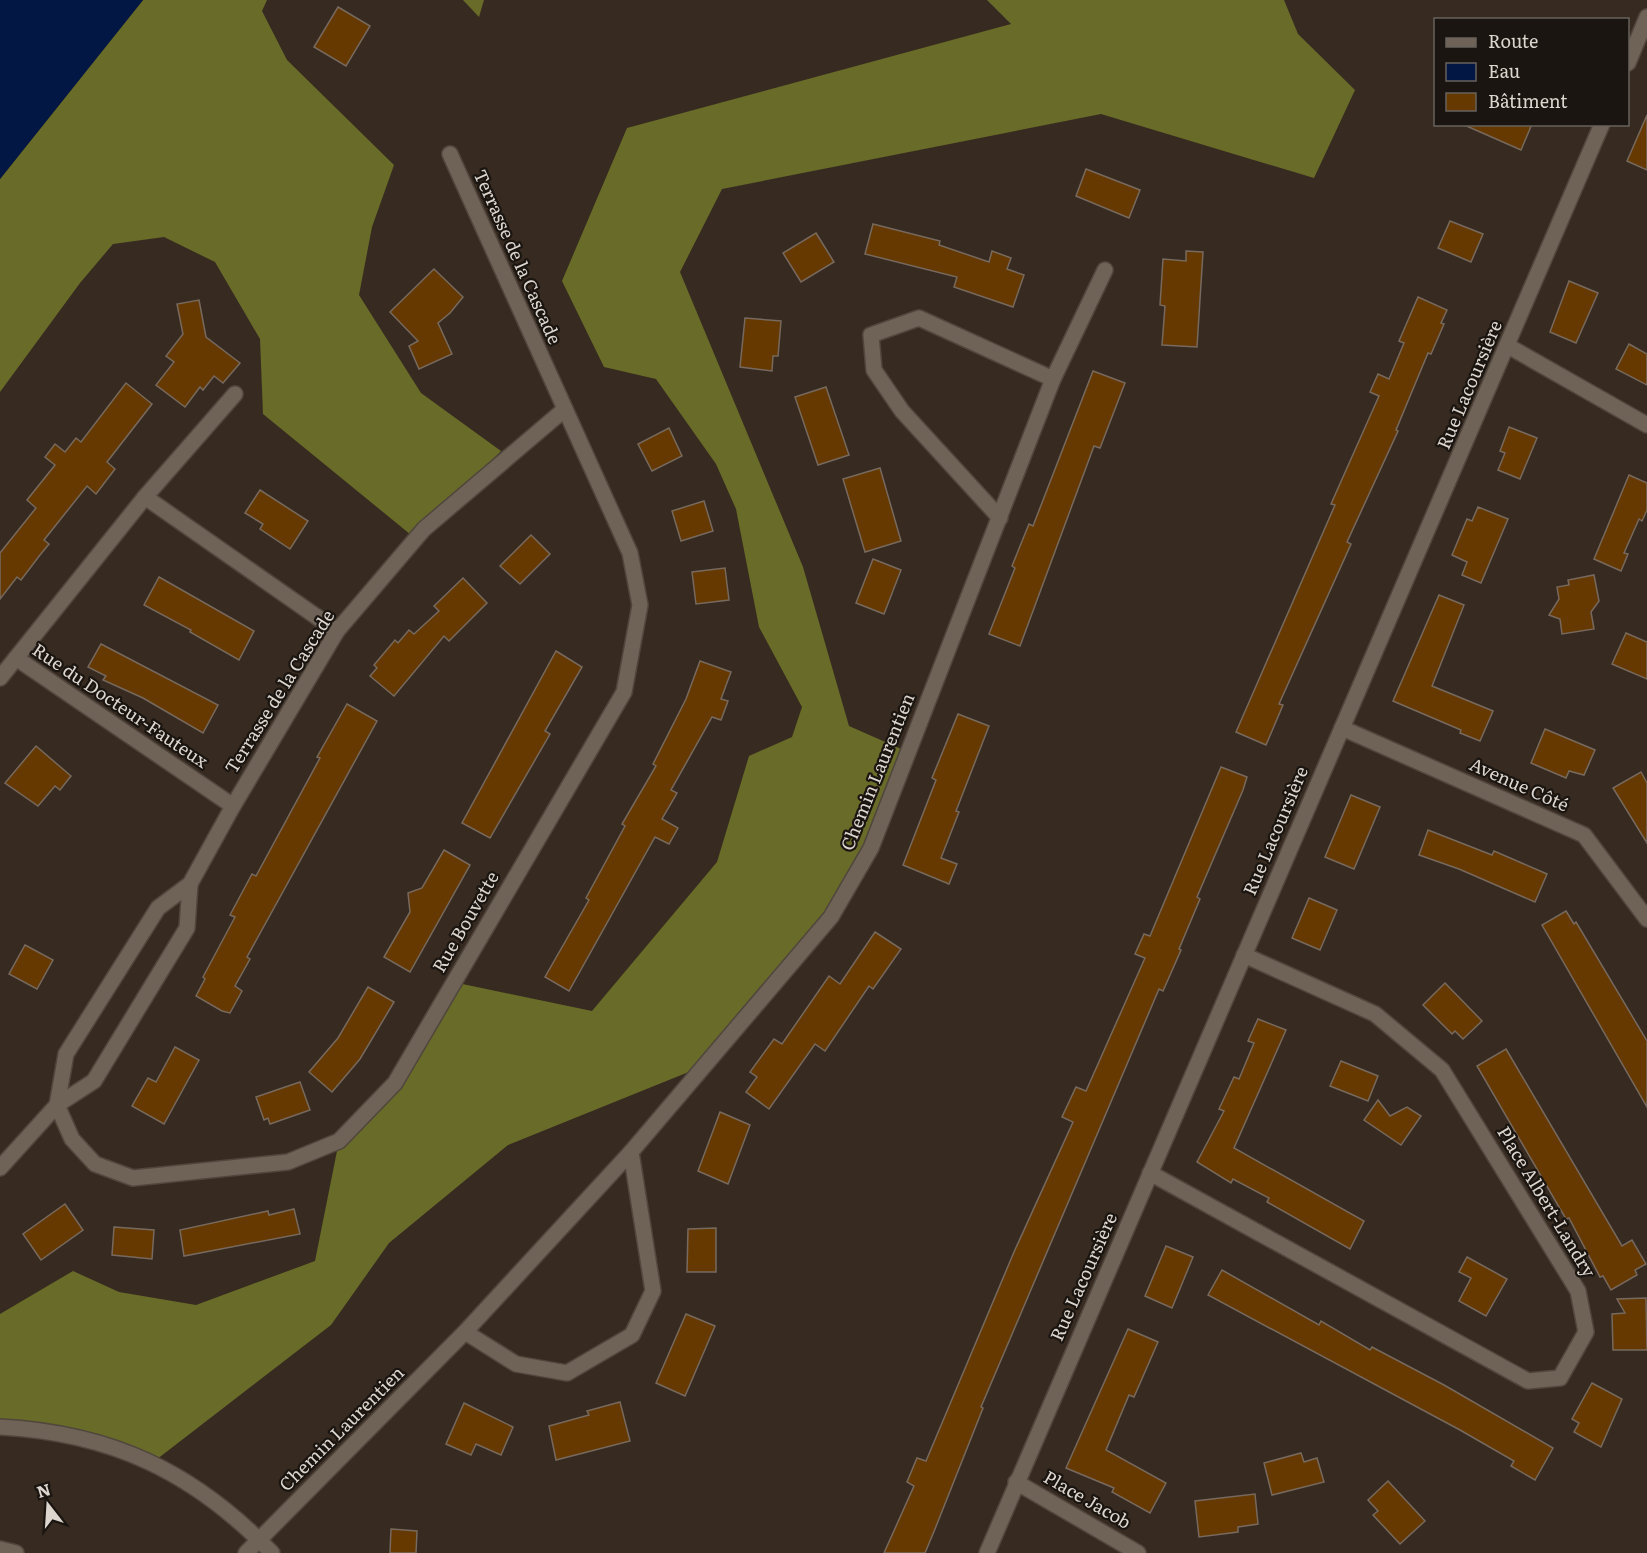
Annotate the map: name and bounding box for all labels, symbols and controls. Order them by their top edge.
legend [1434,18,1629,126]
text: Route [1488,27,1538,54]
text: Eau [1488,57,1520,84]
text: Bâtiment [1488,87,1568,114]
street label: Terrasse de la Cascade [468,165,569,348]
street label: Rue Lacoursière [1429,316,1508,453]
street label: Terrasse de la Cascade [217,604,340,778]
street label: Rue du Docteur-Fauteux [28,636,215,774]
street label: Chemin Laurentien [833,689,921,854]
street label: Avenue Côté [1466,750,1574,818]
street label: Rue Lacoursière [1235,762,1314,899]
street label: Rue Bouvette [425,866,505,977]
street label: Place Albert-Landry [1491,1120,1604,1283]
street label: Rue Lacoursière [1042,1208,1123,1345]
street label: Chemin Laurentien [272,1359,410,1497]
street label: Place Jacob [1039,1463,1137,1535]
north arrow [18,1475,78,1535]
text: N [33,1476,53,1503]

